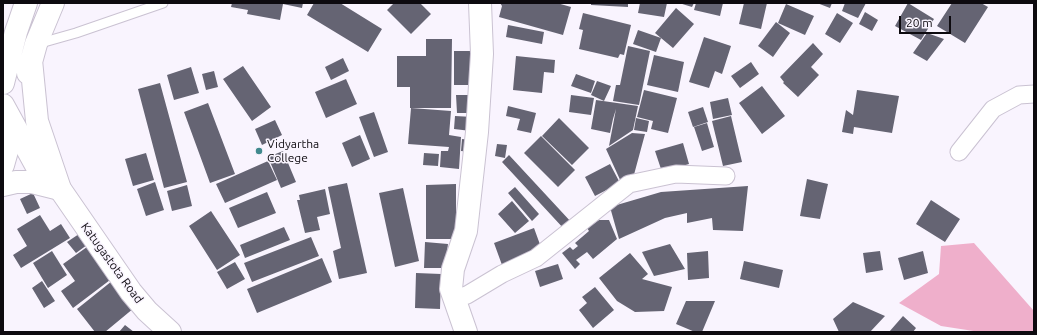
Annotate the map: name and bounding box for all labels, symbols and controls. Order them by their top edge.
scale bar [901,8,953,34]
text: 20 m [906,16,933,29]
place label: Vidyartha College [267,137,319,165]
marker: Vidyartha College [254,146,264,156]
street label: Katugastota Road [78,220,146,306]

